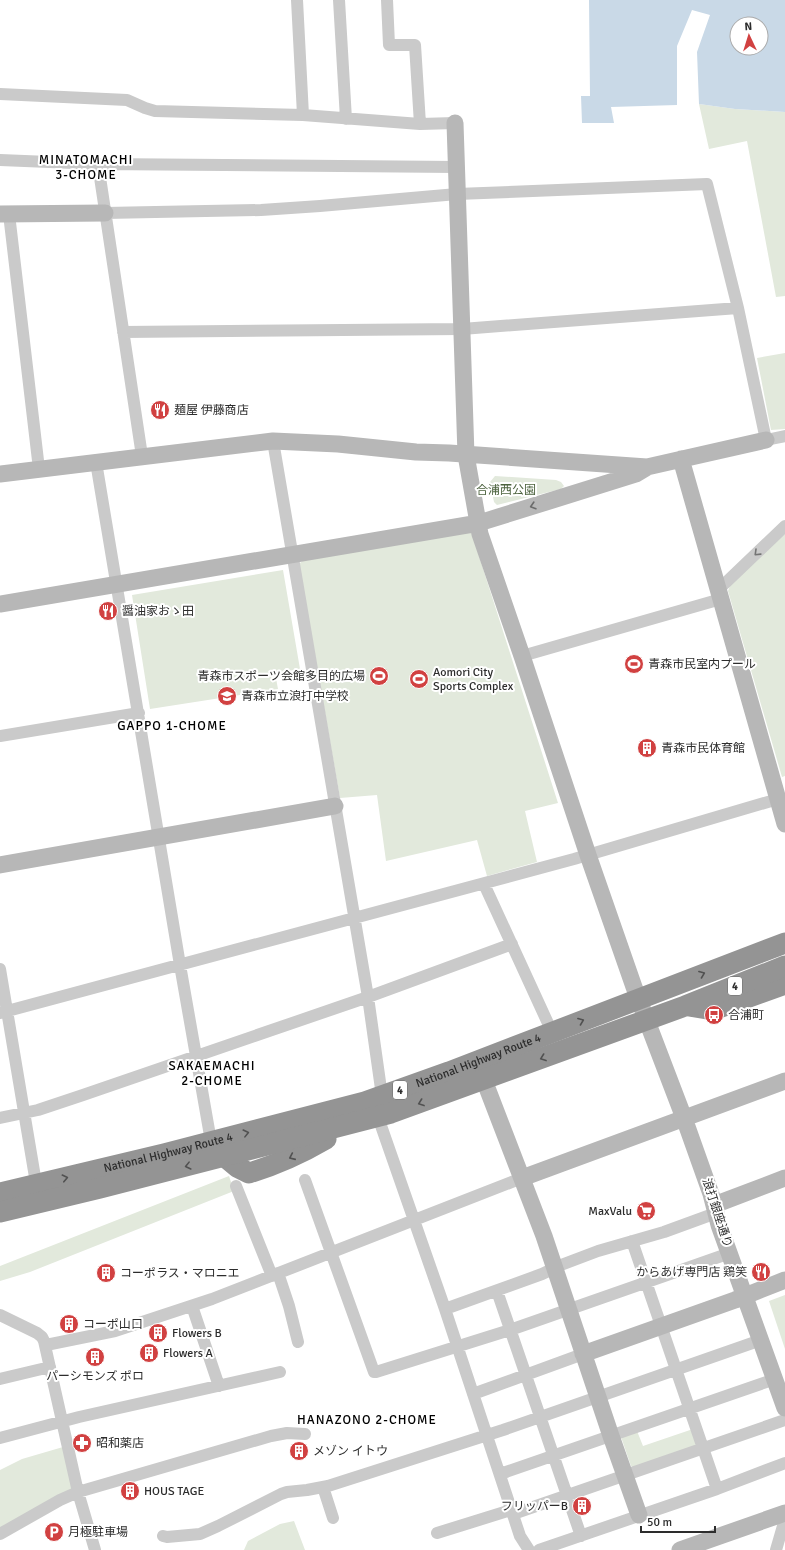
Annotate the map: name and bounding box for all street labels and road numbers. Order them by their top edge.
road number: 4 [728,977,742,995]
street label: National Highway Route 4 [414,1030,544,1091]
road number: 4 [393,1081,407,1099]
street label: National Highway Route 4 [102,1129,235,1176]
street label: 浪打銀座通り [699,1176,735,1250]

